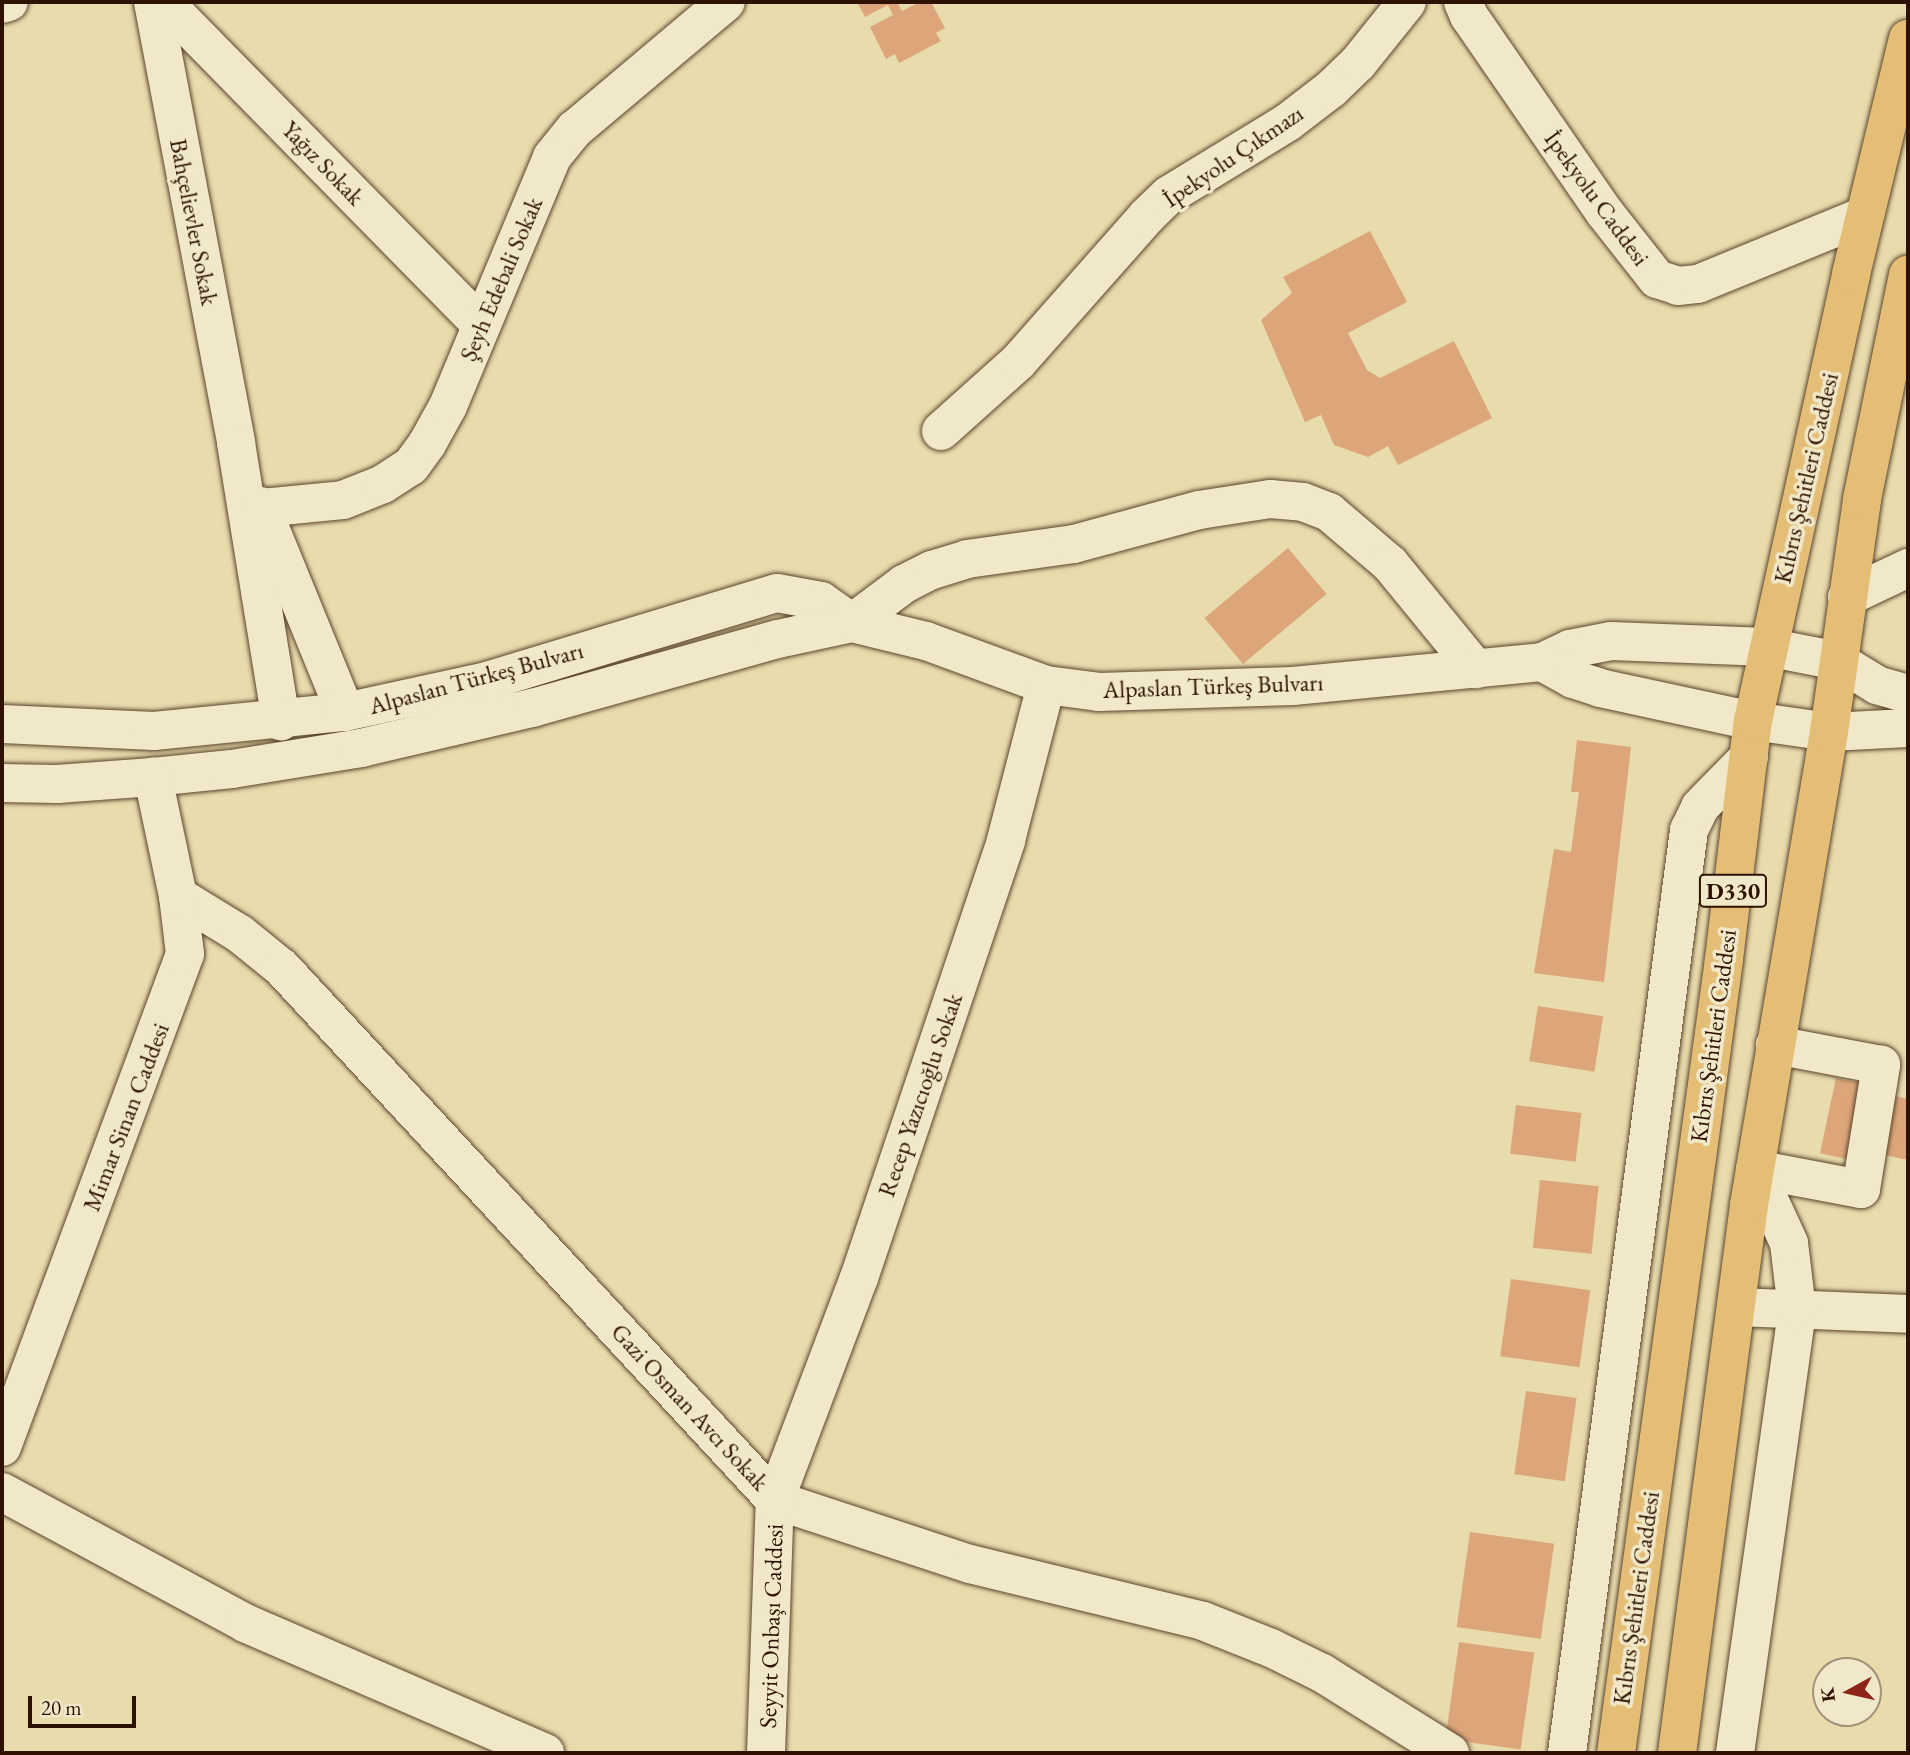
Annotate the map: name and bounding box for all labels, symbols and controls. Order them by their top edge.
street label: İpekyolu Çıkmazı [1157,99,1309,213]
street label: Yağız Sokak [276,115,370,211]
street label: İpekyolu Caddesi [1538,125,1656,271]
street label: Bahçelievler Sokak [164,136,224,308]
street label: Şeyh Edebali Sokak [453,193,549,365]
street label: Kıbrıs Şehitleri Caddesi [1768,370,1844,586]
street label: Alpaslan Türkeş Bulvarı [366,636,586,720]
street label: Alpaslan Türkeş Bulvarı [1102,668,1324,704]
road number: D330 [1698,872,1768,911]
street label: Kıbrıs Şehitleri Caddesi [1684,928,1742,1144]
street label: Recep Yazıcıoğlu Sokak [872,990,968,1200]
street label: Mimar Sinan Caddesi [77,1019,175,1215]
street label: Gazi Osman Avcı Sokak [605,1318,775,1496]
street label: Kıbrıs Şehitleri Caddesi [1607,1490,1665,1706]
street label: Seyyit Onbaşı Caddesi [753,1523,789,1729]
north arrow [1812,1657,1882,1727]
scale bar [32,1682,140,1726]
text: K [1814,1686,1841,1704]
text: 20 m [41,1694,82,1721]

